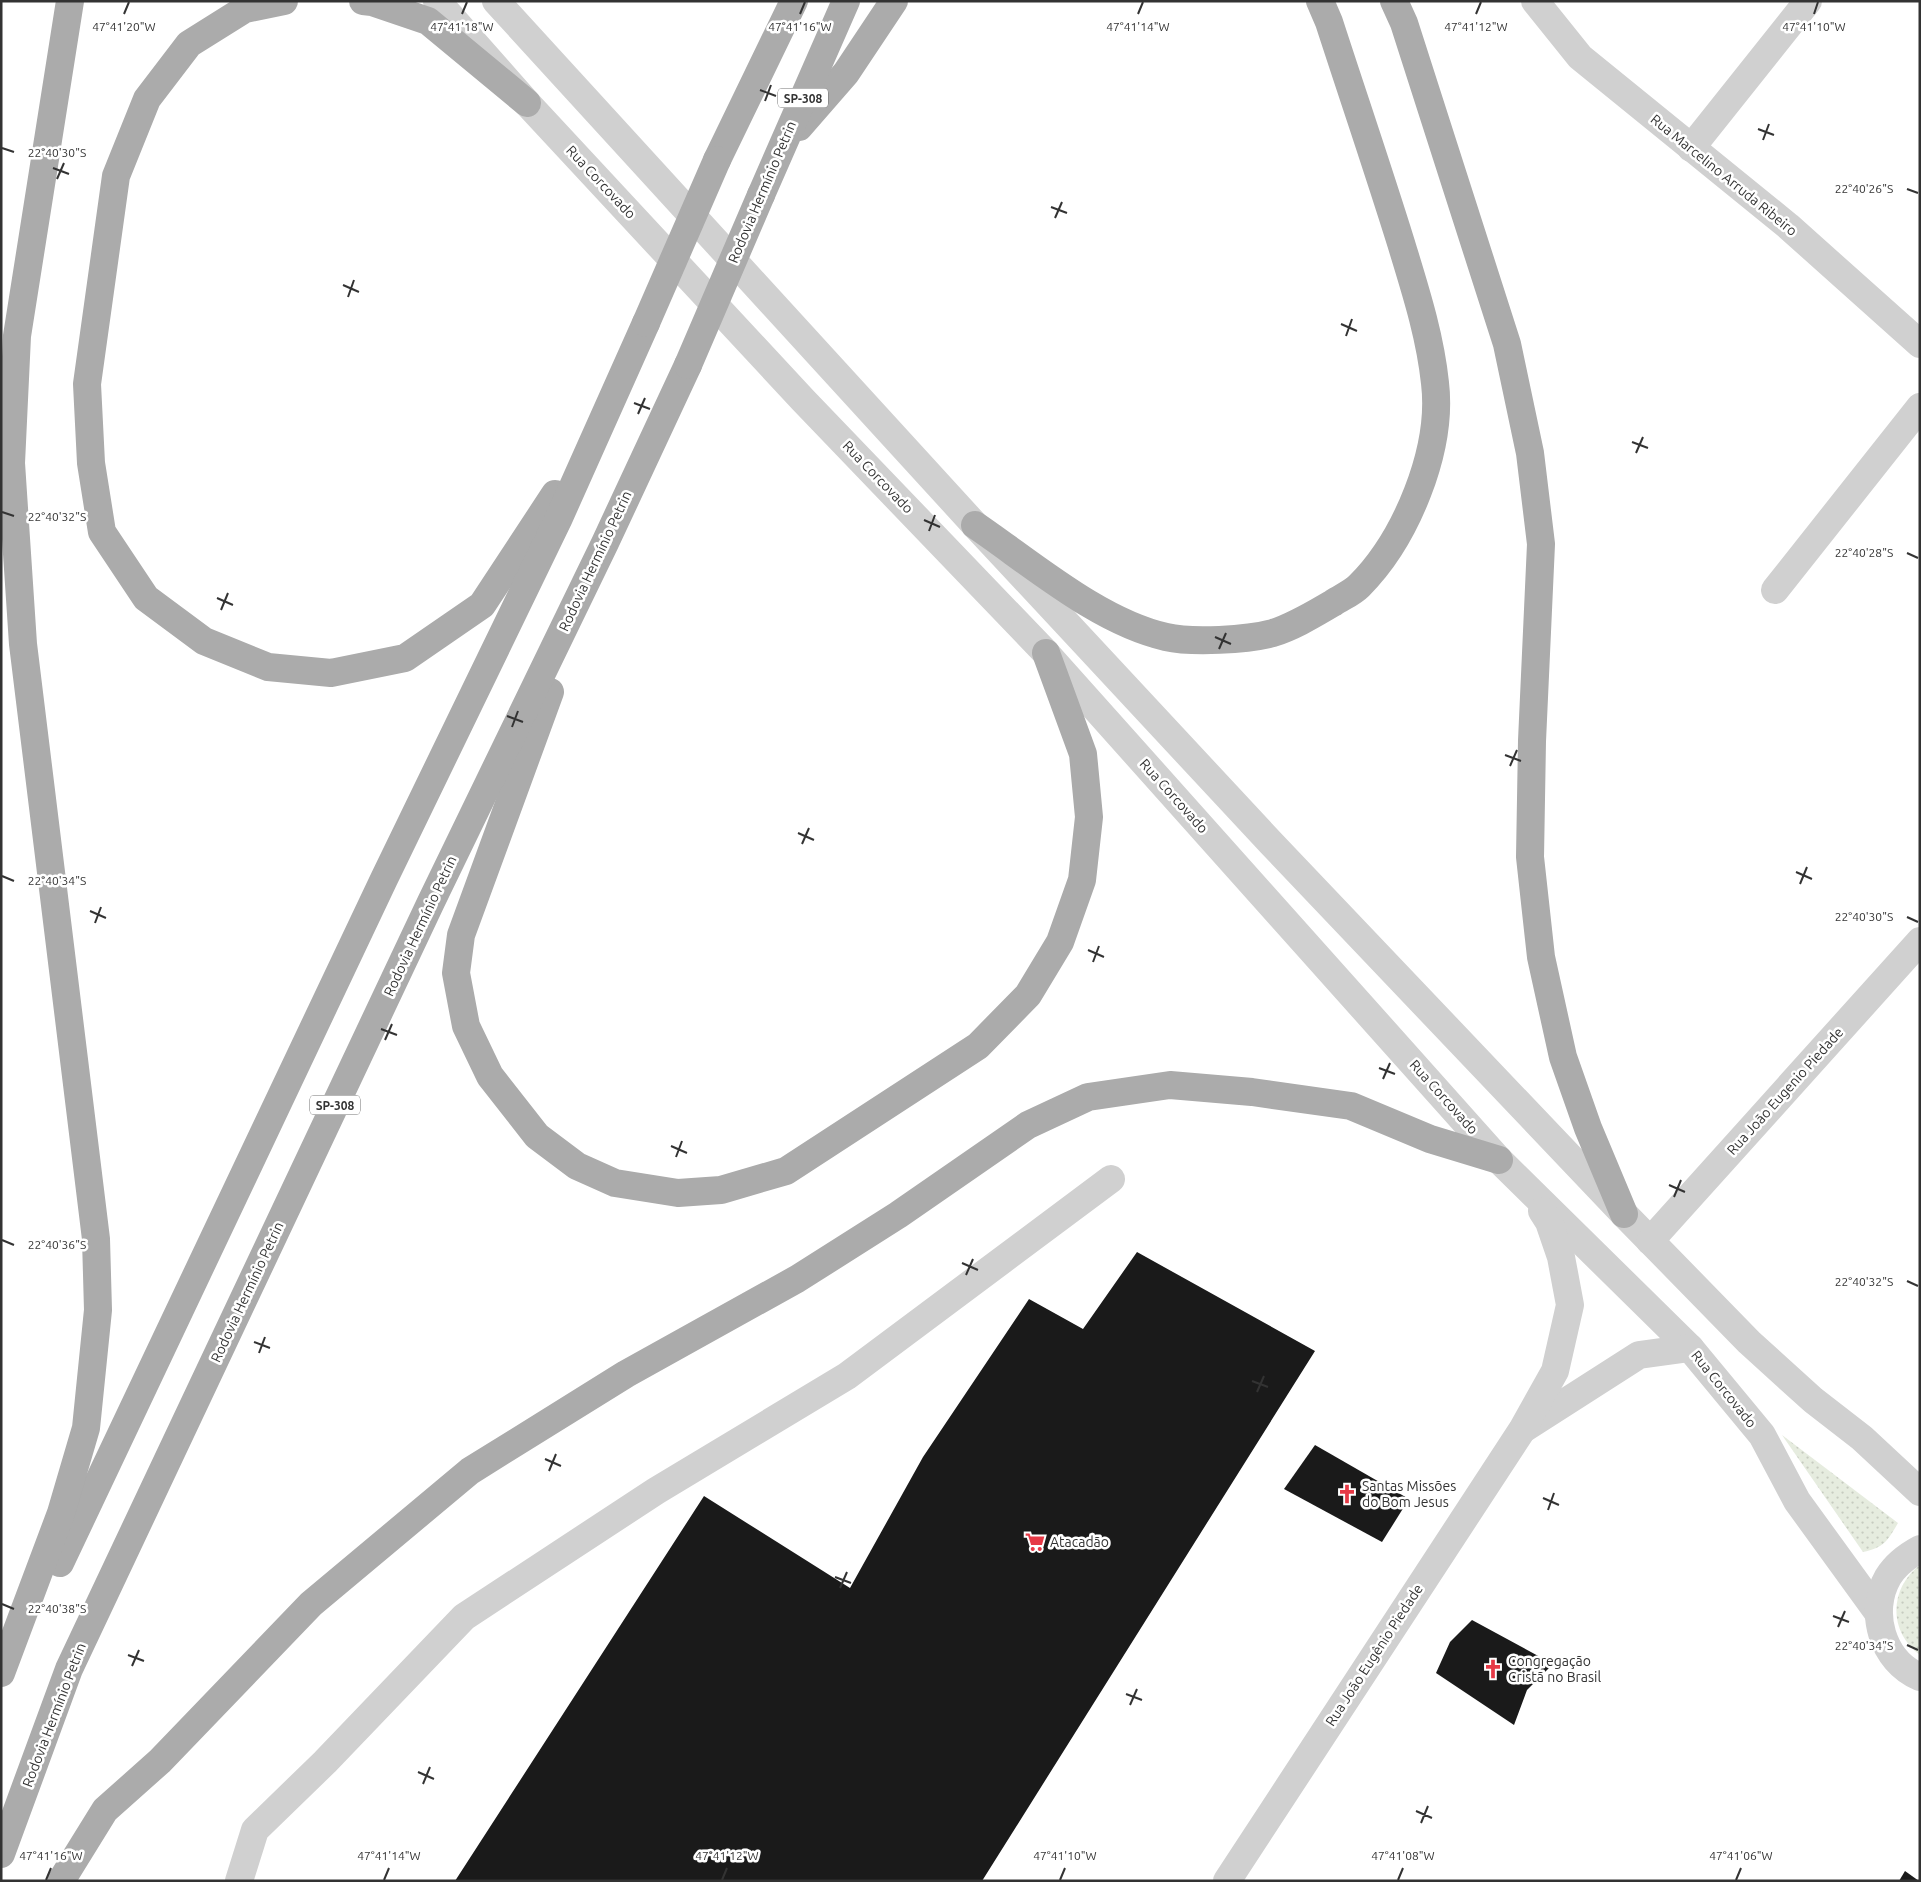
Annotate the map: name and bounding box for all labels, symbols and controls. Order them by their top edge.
text: 47°41'20"W [92,20,156,33]
text: 47°41'18"W [430,20,494,33]
text: 47°41'16"W [768,20,832,33]
text: 47°41'14"W [1106,20,1170,33]
text: 47°41'12"W [1444,20,1508,33]
text: 47°41'10"W [1782,20,1846,33]
road number: SP-308 [778,89,828,108]
street label: Rua Marcelino Arruda Ribeiro [1648,111,1800,239]
street label: Rodovia Hermínio Petrin [725,118,799,266]
street label: Rua Corcovado [563,142,639,222]
text: 22°40'30"S [28,146,86,159]
text: 22°40'26"S [1835,182,1893,195]
street label: Rua Corcovado [840,438,916,516]
street label: Rodovia Hermínio Petrin [555,488,635,634]
text: 22°40'32"S [28,510,86,523]
text: 22°40'28"S [1835,546,1893,559]
street label: Rua Corcovado [1137,756,1211,836]
street label: Rodovia Hermínio Petrin [380,853,460,999]
text: 22°40'34"S [28,874,86,887]
text: 22°40'30"S [1835,910,1893,923]
street label: Rua João Eugenio Piedade [1724,1024,1846,1158]
street label: Rua Corcovado [1407,1057,1481,1137]
road number: SP-308 [310,1096,360,1114]
street label: Rodovia Hermínio Petrin [207,1219,287,1365]
text: 22°40'36"S [28,1238,86,1251]
text: 22°40'32"S [1835,1275,1893,1288]
street label: Rua Corcovado [1688,1347,1760,1431]
place label: Santas Missões do Bom Jesus [1362,1478,1456,1510]
church icon: Santas Missões do Bom Jesus [1336,1483,1358,1505]
supermarket icon: Atacadão [1024,1531,1046,1553]
place label: Atacadão [1050,1534,1109,1550]
street label: Rua João Eugênio Piedade [1322,1581,1426,1729]
text: 22°40'38"S [28,1602,86,1615]
text: 22°40'34"S [1835,1639,1893,1652]
street label: Rodovia Hermínio Petrin [19,1641,89,1789]
place label: Congregação Cristã no Brasil [1508,1653,1601,1685]
church icon: Congregação Cristã no Brasil [1482,1658,1504,1680]
text: 47°41'16"W [19,1849,83,1862]
text: 47°41'14"W [357,1849,421,1862]
text: 47°41'12"W [695,1849,759,1862]
text: 47°41'10"W [1033,1849,1097,1862]
text: 47°41'08"W [1371,1849,1435,1862]
text: 47°41'06"W [1709,1849,1773,1862]

